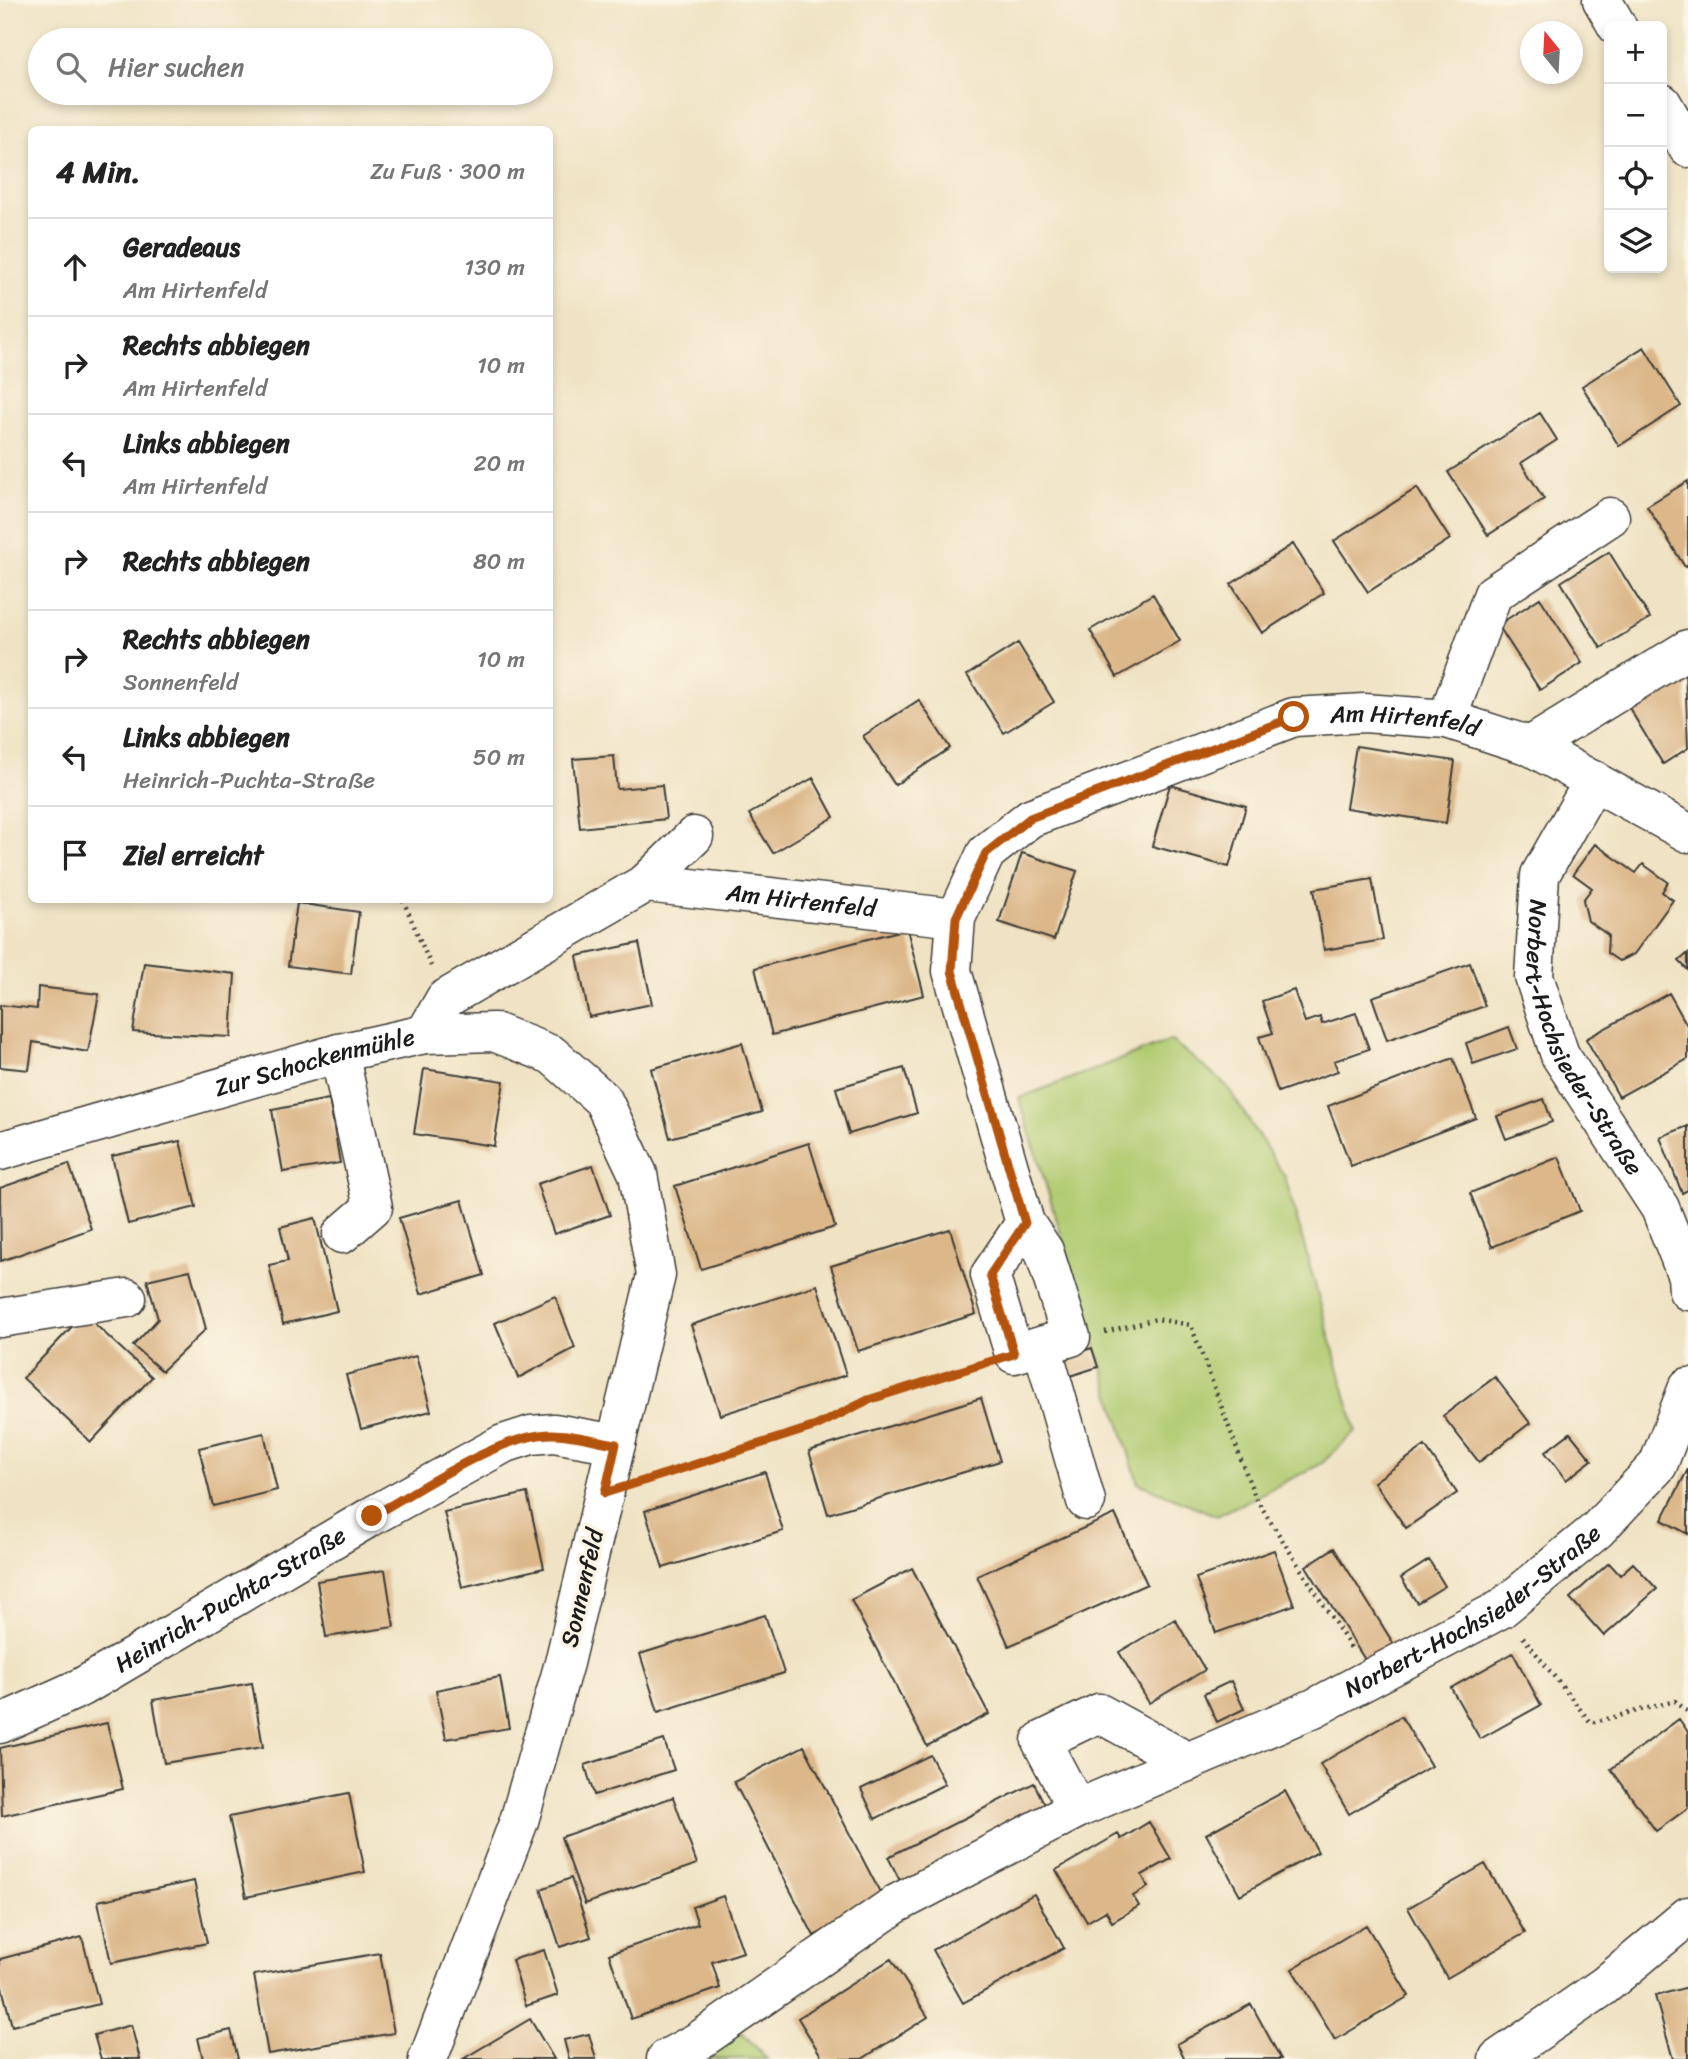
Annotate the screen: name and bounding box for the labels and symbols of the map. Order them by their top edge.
north arrow [1520,21,1583,84]
street label: Am Hirtenfeld [1328,692,1487,750]
route start [1278,701,1309,732]
street label: Am Hirtenfeld [723,871,880,930]
street label: Norbert-Hochsieder-Straße [1513,898,1654,1184]
street label: Zur Schockenmühle [209,1016,419,1109]
route end [356,1500,387,1531]
street label: Norbert-Hochsieder-Straße [1336,1513,1611,1710]
street label: Heinrich-Puchta-Straße [106,1515,354,1685]
street label: Sonnenfeld [548,1523,616,1651]

